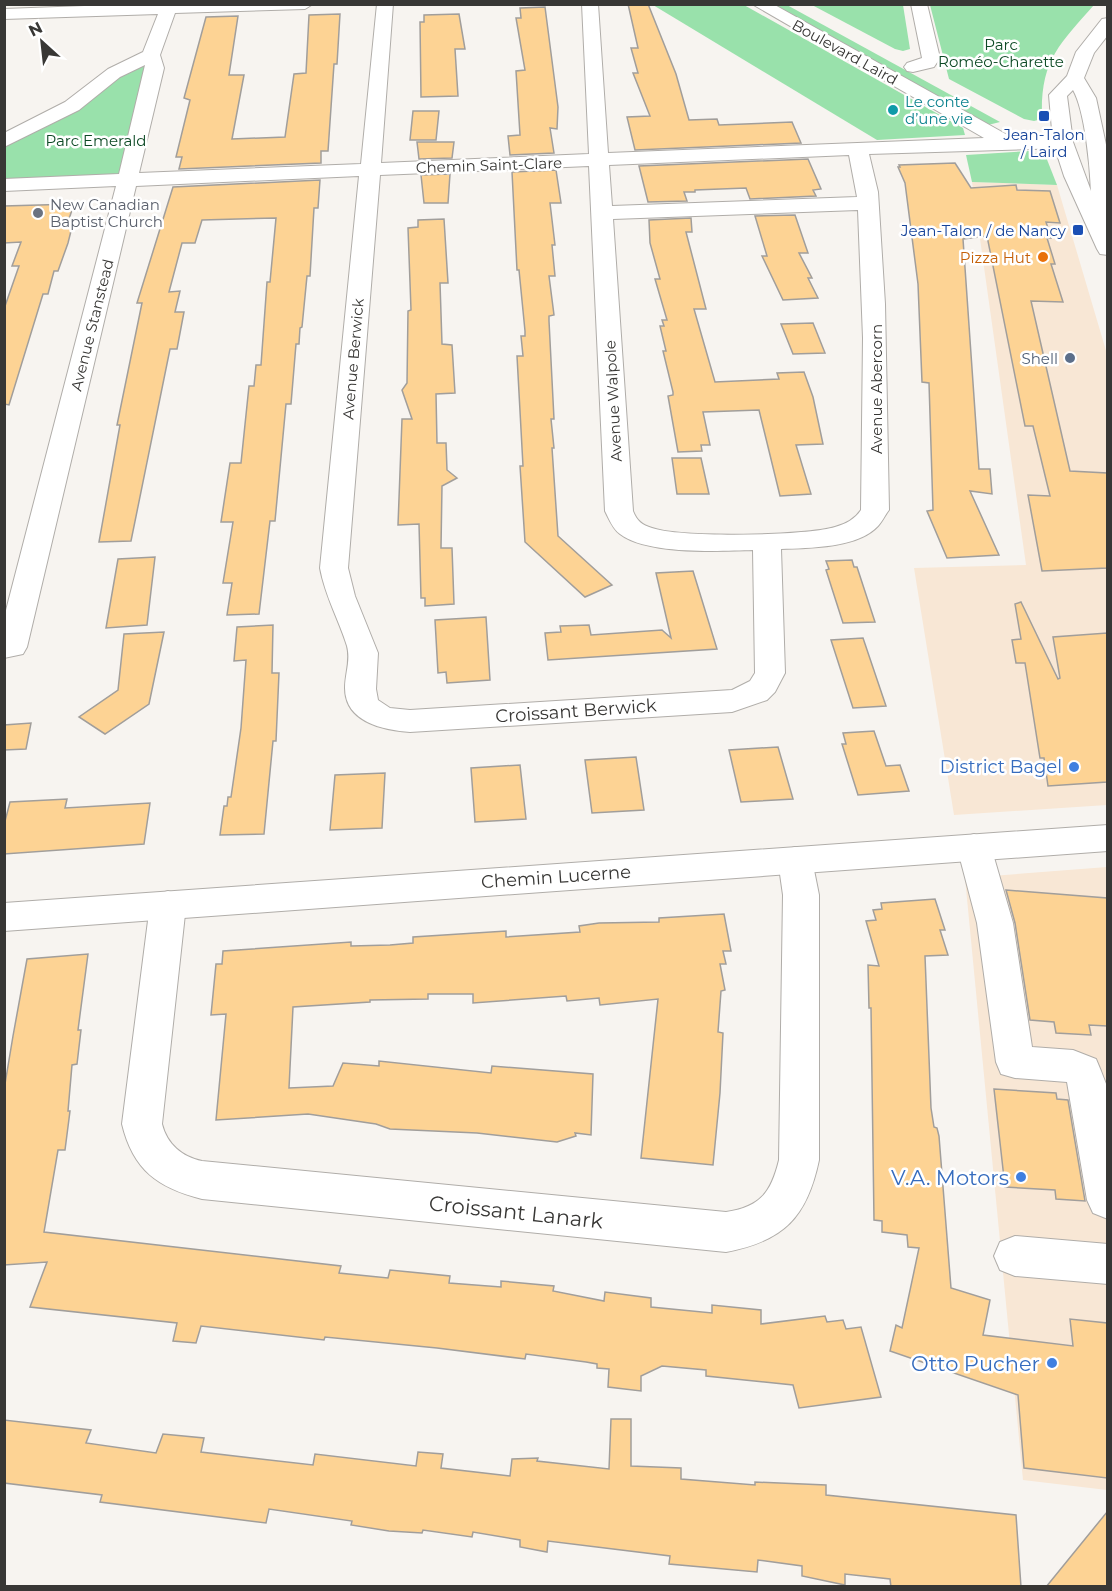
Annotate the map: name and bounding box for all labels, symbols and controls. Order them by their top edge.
north arrow [12,12,72,72]
street label: Boulevard Laird [789,15,901,89]
text: N [25,18,45,40]
park label: Parc Roméo-Charette [938,35,1064,71]
place label: Le conte d’une vie [905,92,973,128]
marker: Le conte d’une vie [886,103,900,117]
marker: Jean-Talon / Laird [1037,109,1051,123]
place label: Jean-Talon / Laird [1002,125,1085,161]
park label: Parc Emerald [45,131,147,150]
street label: Chemin Saint-Clare [416,153,562,177]
place label: New Canadian Baptist Church [50,195,163,231]
marker: New Canadian Baptist Church [31,206,45,220]
place label: Jean-Talon / de Nancy [900,221,1067,240]
marker: Jean-Talon / de Nancy [1071,223,1085,237]
place label: Pizza Hut [960,248,1031,267]
marker: Pizza Hut [1036,250,1050,264]
street label: Avenue Stanstead [66,257,118,393]
street label: Avenue Berwick [338,298,368,420]
street label: Avenue Abercorn [867,324,886,454]
street label: Avenue Walpole [600,340,626,462]
place label: Shell [1022,349,1058,368]
marker: Shell [1063,351,1077,365]
street label: Croissant Berwick [495,694,658,728]
place label: District Bagel [940,756,1062,778]
marker: District Bagel [1067,760,1081,774]
street label: Chemin Lucerne [480,861,632,893]
place label: V.A. Motors [891,1165,1009,1190]
marker: V.A. Motors [1014,1170,1028,1184]
street label: Croissant Lanark [428,1190,605,1234]
place label: Otto Pucher [911,1351,1040,1376]
marker: Otto Pucher [1045,1356,1059,1370]

